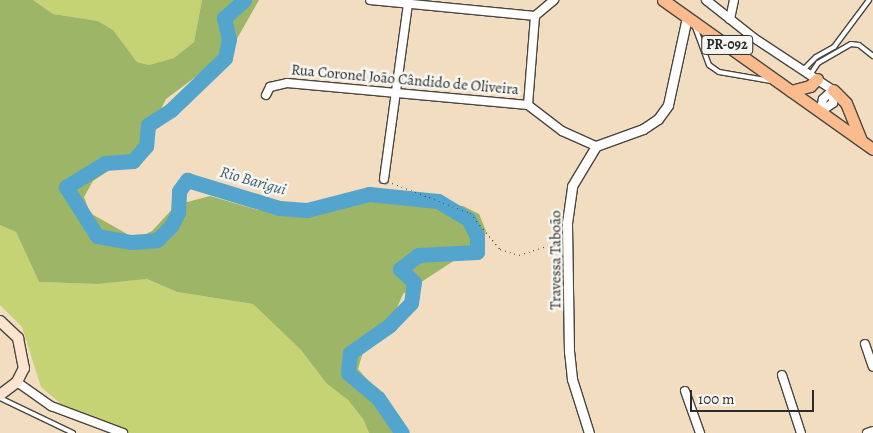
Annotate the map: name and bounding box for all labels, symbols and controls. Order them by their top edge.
road number: PR-092 [701,34,753,56]
street label: Rua Coronel João Cândido de Oliveira [290,61,520,99]
water label: Rio Barigui [218,162,288,200]
street label: Travessa Taboão [547,210,565,310]
scale bar [693,380,817,412]
text: 100 m [698,389,735,409]

